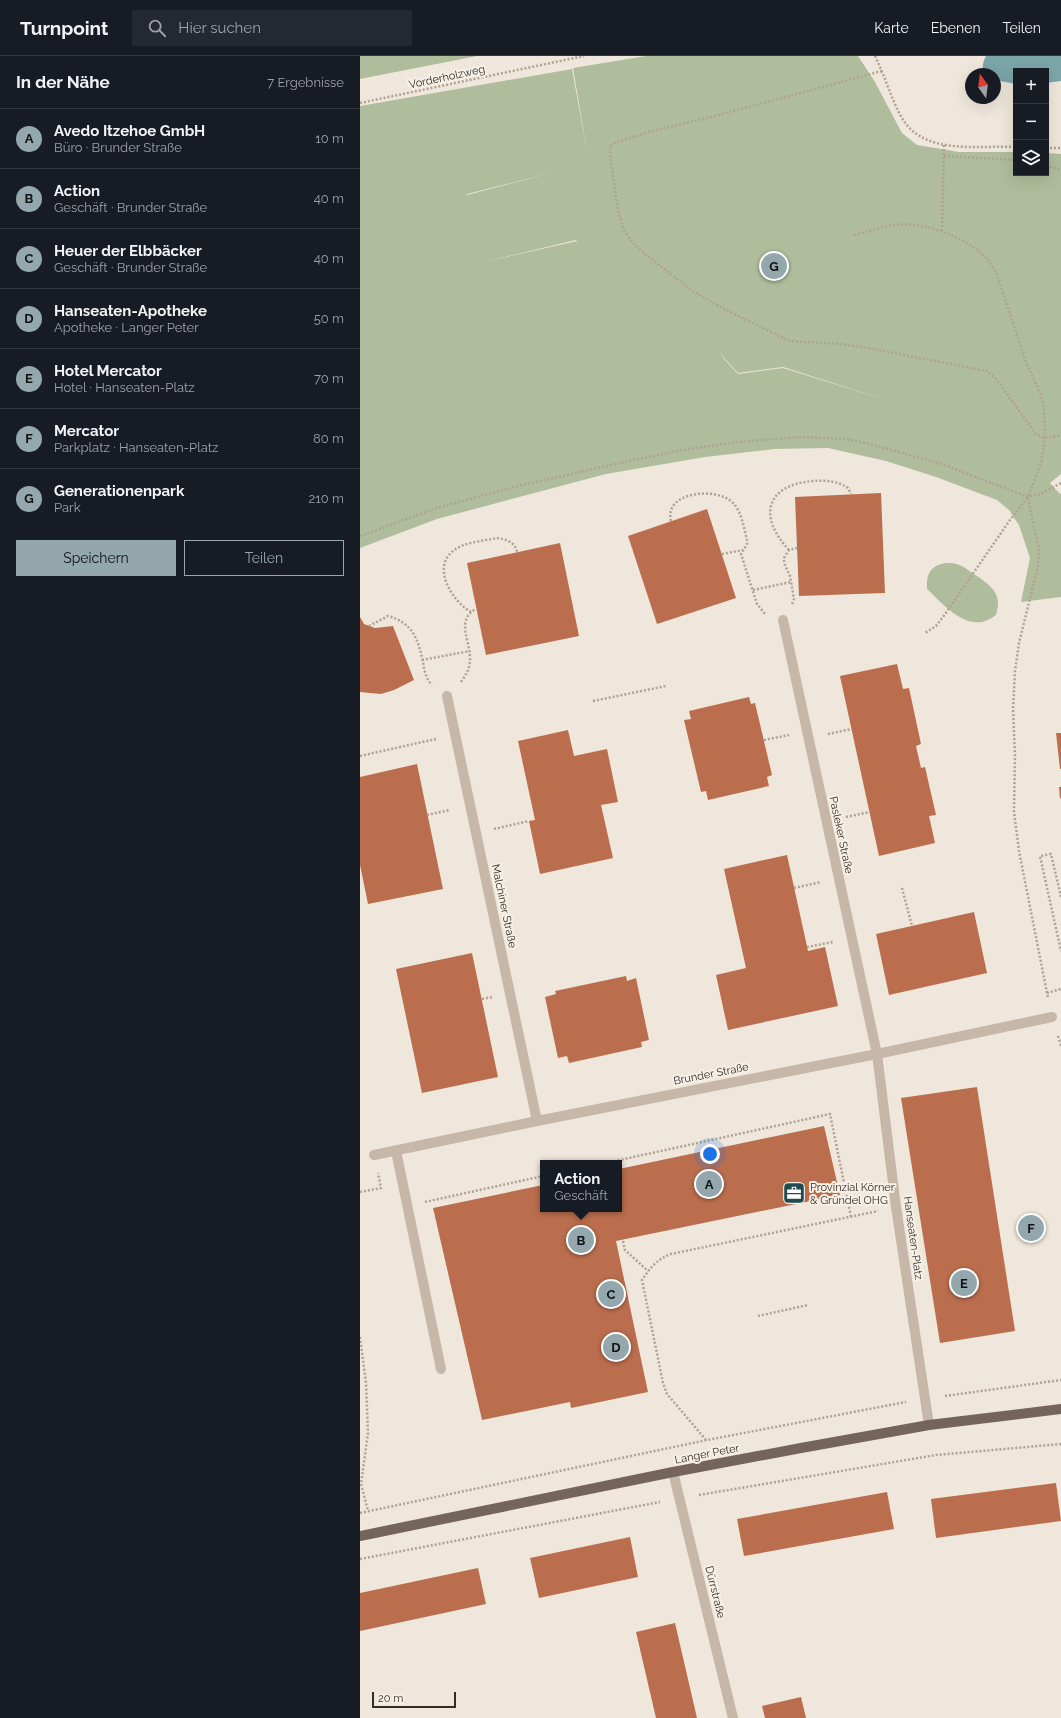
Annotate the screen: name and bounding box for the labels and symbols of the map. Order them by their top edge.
street label: Vorderholzweg [408,63,486,91]
north arrow [965,68,1001,104]
pin: G [761,251,787,281]
street label: Pasleker Straße [826,795,856,875]
street label: Malchiner Straße [489,863,519,950]
street label: Brunder Straße [672,1060,750,1088]
your location [700,1144,720,1164]
pin: A [696,1169,722,1199]
office icon: Provinzial Körner & Gründel OHG [781,1180,807,1206]
place label: Provinzial Körner & Gründel OHG [810,1181,895,1207]
street label: Hanseaten-Platz [901,1195,925,1281]
pin: F [1018,1213,1044,1243]
pin: B [568,1225,594,1255]
pin: E [951,1268,977,1298]
pin: C [598,1279,624,1309]
pin: D [603,1332,629,1362]
street label: Langer Peter [674,1441,741,1467]
street label: Dürrstraße [702,1564,728,1620]
scale bar [372,1690,456,1709]

